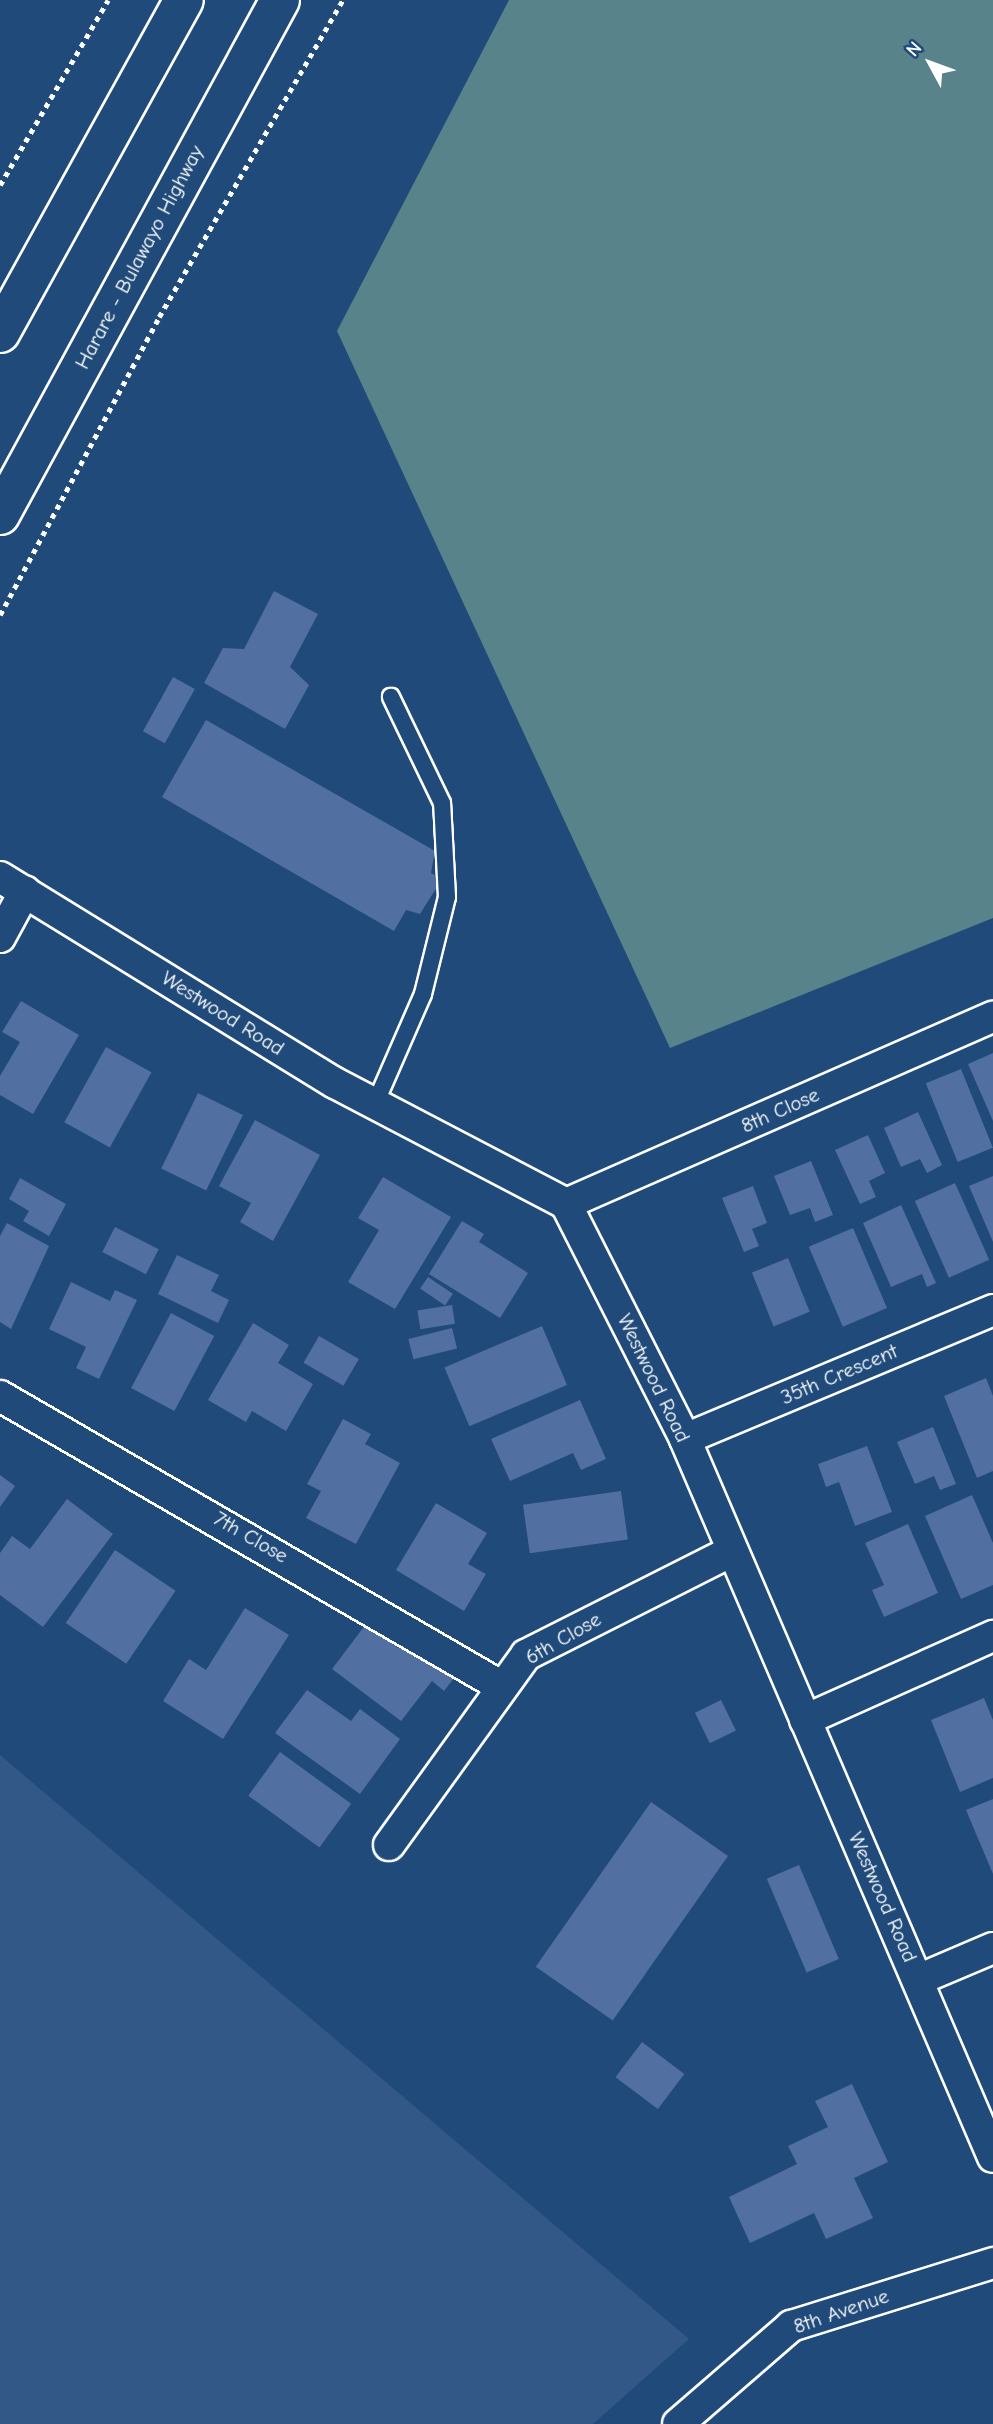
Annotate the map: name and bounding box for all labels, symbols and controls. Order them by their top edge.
north arrow [895,28,965,98]
text: N [902,37,927,61]
street label: Harare - Bulawayo Highway [69,141,209,373]
street label: Westwood Road [157,965,289,1061]
street label: 8th Close [737,1082,823,1138]
street label: Westwood Road [612,1310,696,1446]
street label: 35th Crescent [777,1338,901,1410]
street label: 7th Close [209,1506,293,1568]
street label: 6th Close [521,1606,605,1670]
street label: Westwood Road [843,1828,923,1966]
street label: 8th Avenue [790,2283,892,2339]

